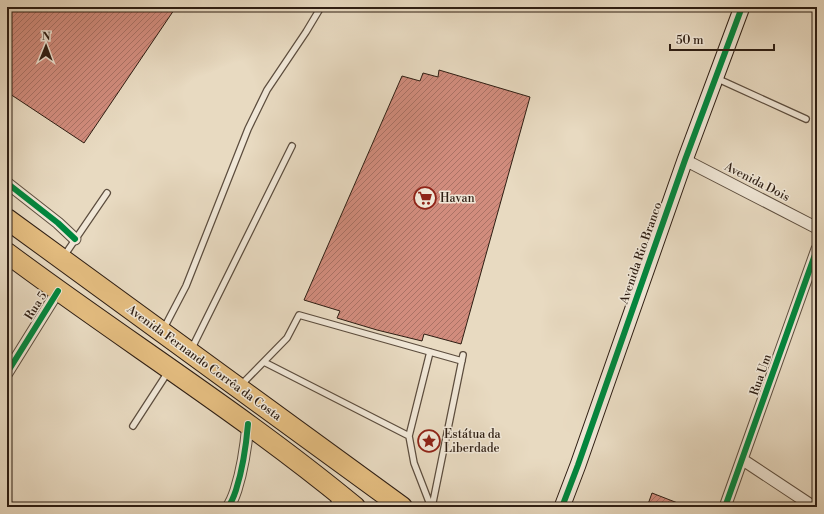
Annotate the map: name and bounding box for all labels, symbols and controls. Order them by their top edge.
north arrow [26,26,66,66]
scale bar [670,26,774,52]
text: N [42,30,51,44]
text: 50 m [676,33,704,48]
street label: Avenida Dois [721,159,792,205]
supermarket icon: Havan [412,185,438,211]
place label: Havan [440,191,475,206]
street label: Avenida Rio Branco [616,200,666,307]
street label: Rua 5 [22,289,51,323]
street label: Avenida Fernando Corrêa da Costa [123,301,285,425]
street label: Rua Um [747,352,775,398]
place label: Estátua da Liberdade [444,427,502,456]
place icon: Estátua da Liberdade [416,428,442,454]

